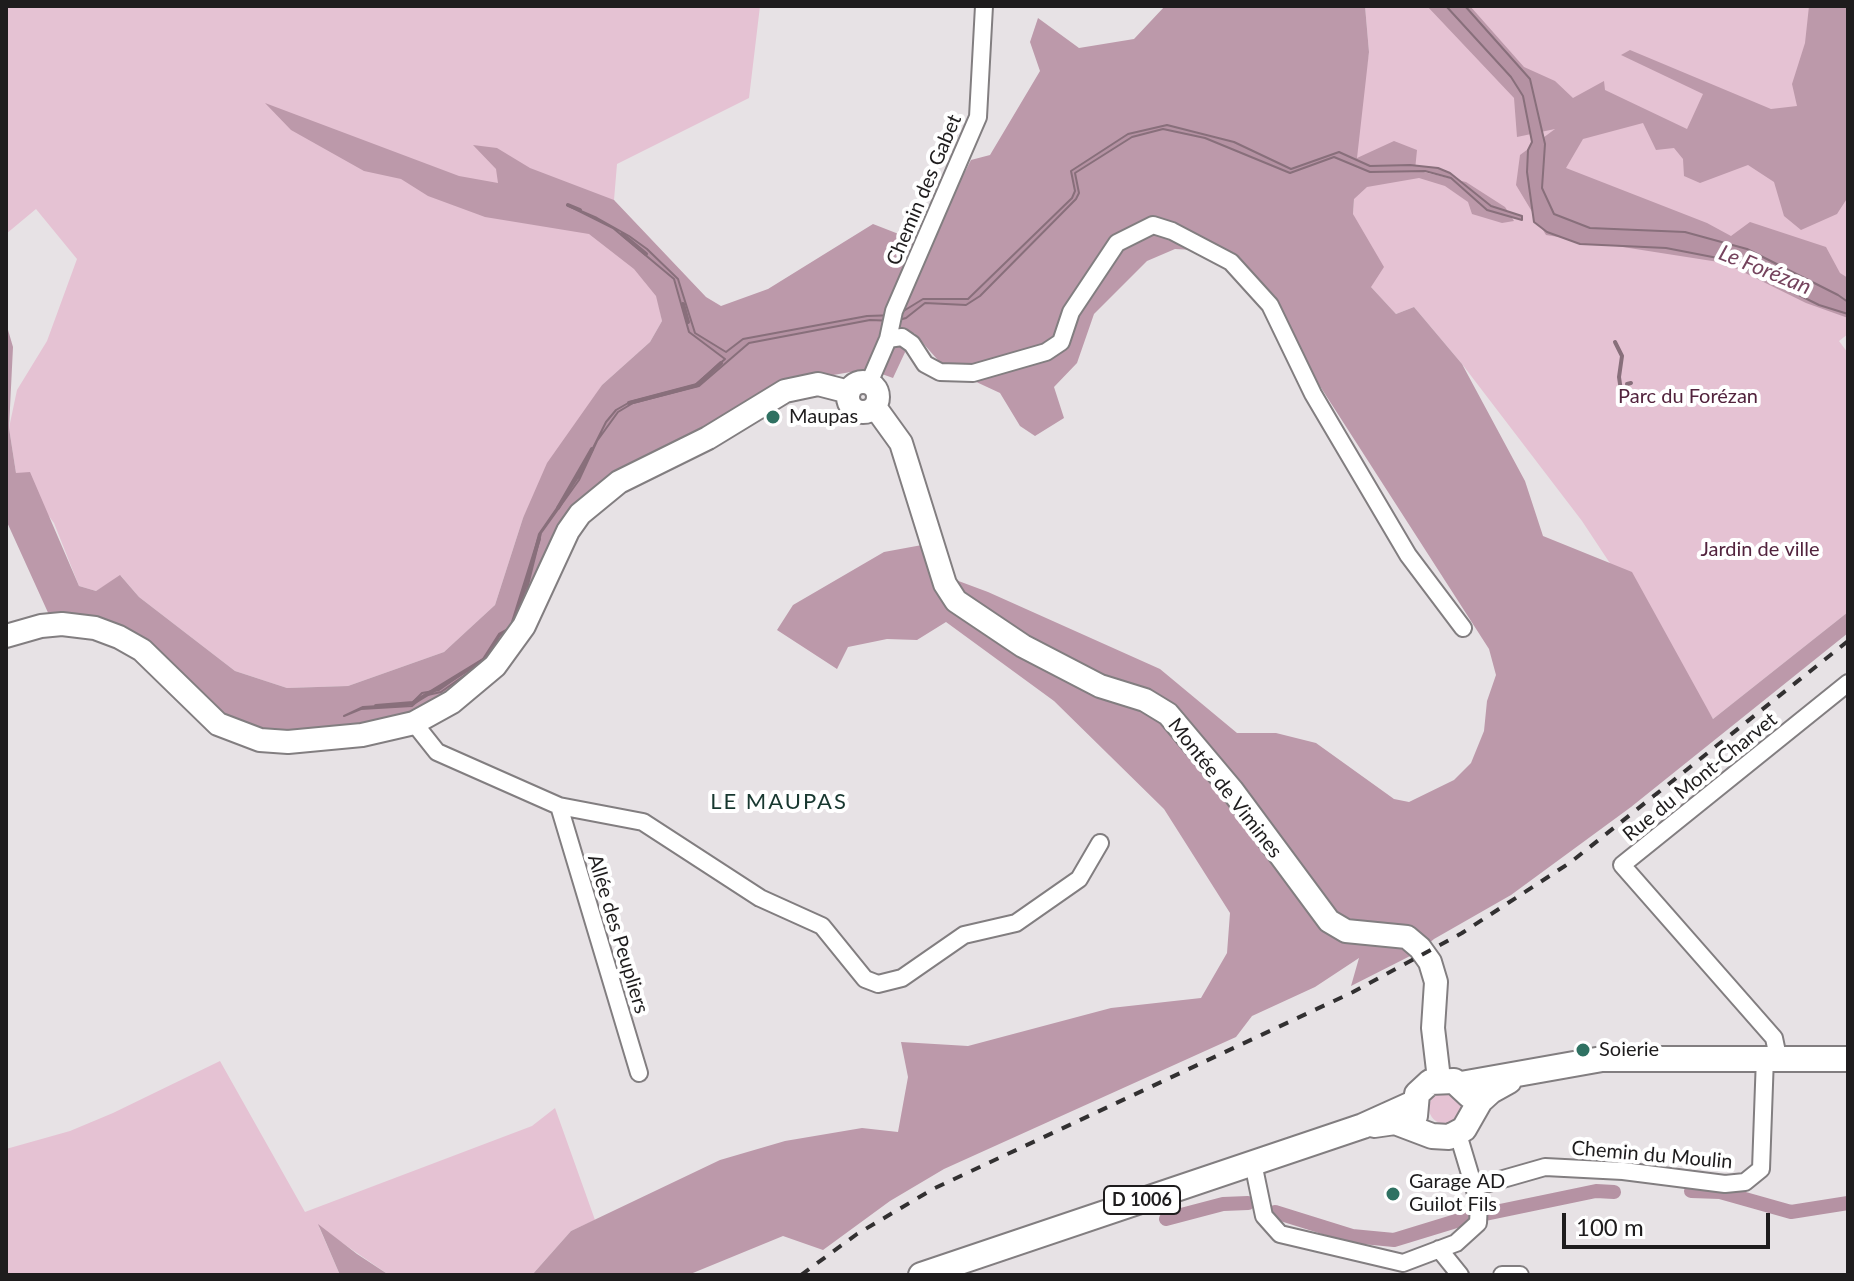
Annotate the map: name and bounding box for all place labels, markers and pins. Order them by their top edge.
place label: Maupas [789,405,858,429]
marker: Maupas [764,408,782,426]
place label: Soierie [1599,1038,1659,1062]
marker: Soierie [1574,1041,1592,1059]
place label: Garage AD Guilot Fils [1409,1170,1505,1217]
marker: Garage AD Guilot Fils [1384,1185,1402,1203]

